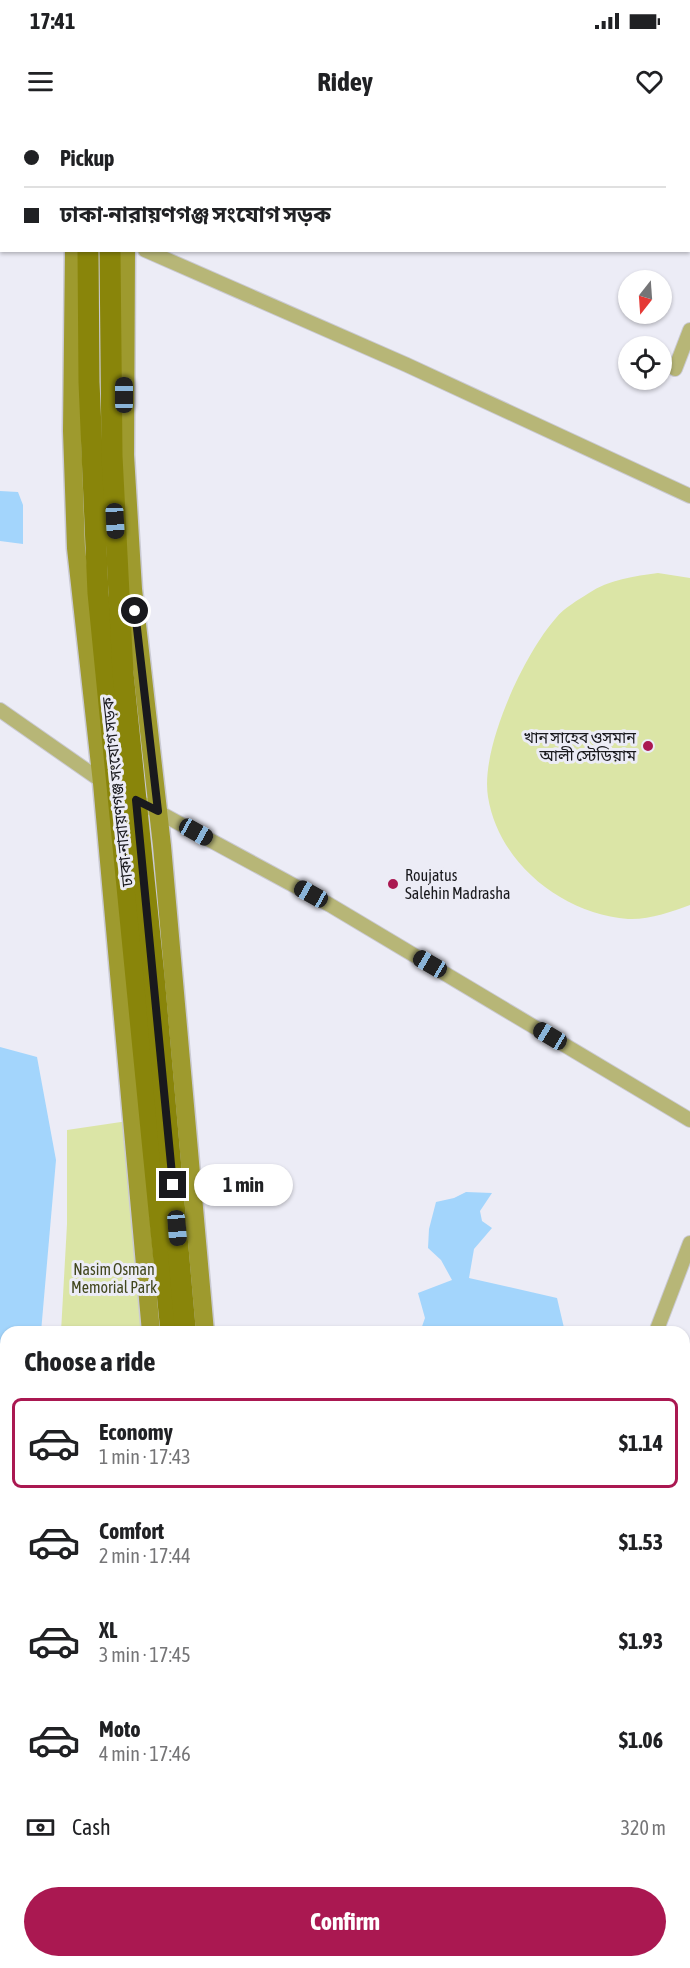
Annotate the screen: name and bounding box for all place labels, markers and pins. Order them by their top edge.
place label: খান সাহেব ওসমান আলী স্টেডিয়াম [524,728,636,764]
marker: খান সাহেব ওসমান আলী স্টেডিয়াম [641,739,655,753]
place label: Roujatus Salehin Madrasha [405,866,510,902]
marker: Roujatus Salehin Madrasha [386,877,400,891]

